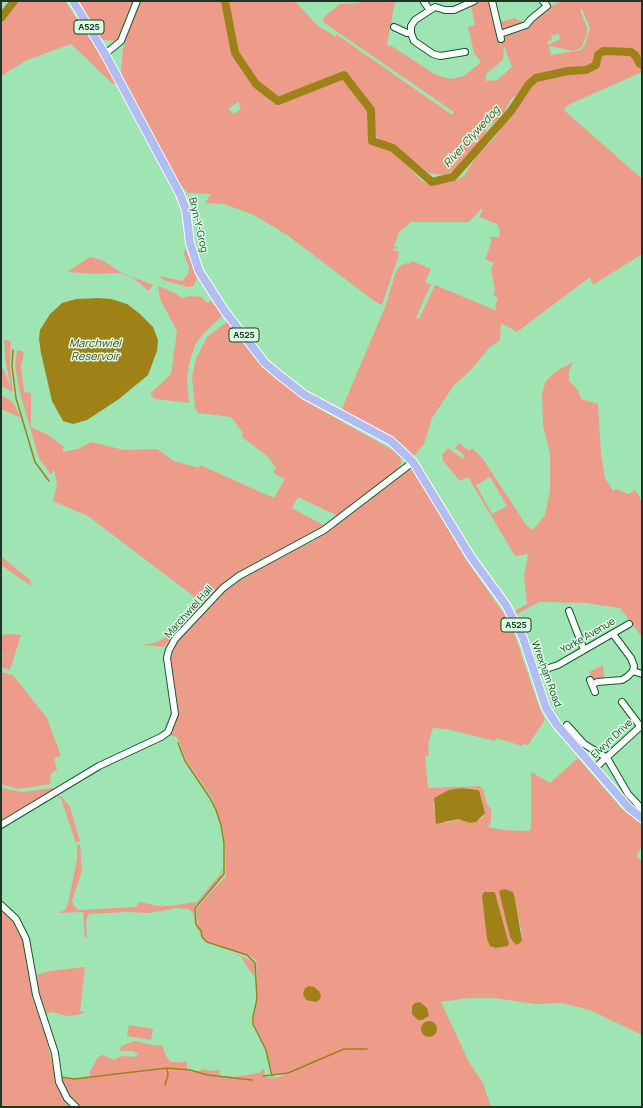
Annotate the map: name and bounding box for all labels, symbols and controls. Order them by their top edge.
road number: A525 [74,20,104,34]
water label: River Clywedog [441,104,503,170]
street label: Bryn-Y-Grog [186,196,210,254]
road number: A525 [229,328,259,342]
water label: Marchwiel Reservoir [69,337,121,363]
street label: Marchwiel Hall [162,583,216,641]
street label: Yorke Avenue [558,615,618,657]
road number: A525 [501,618,531,632]
street label: Wrexham Road [528,639,564,709]
street label: Elwyn Drive [589,717,635,761]

